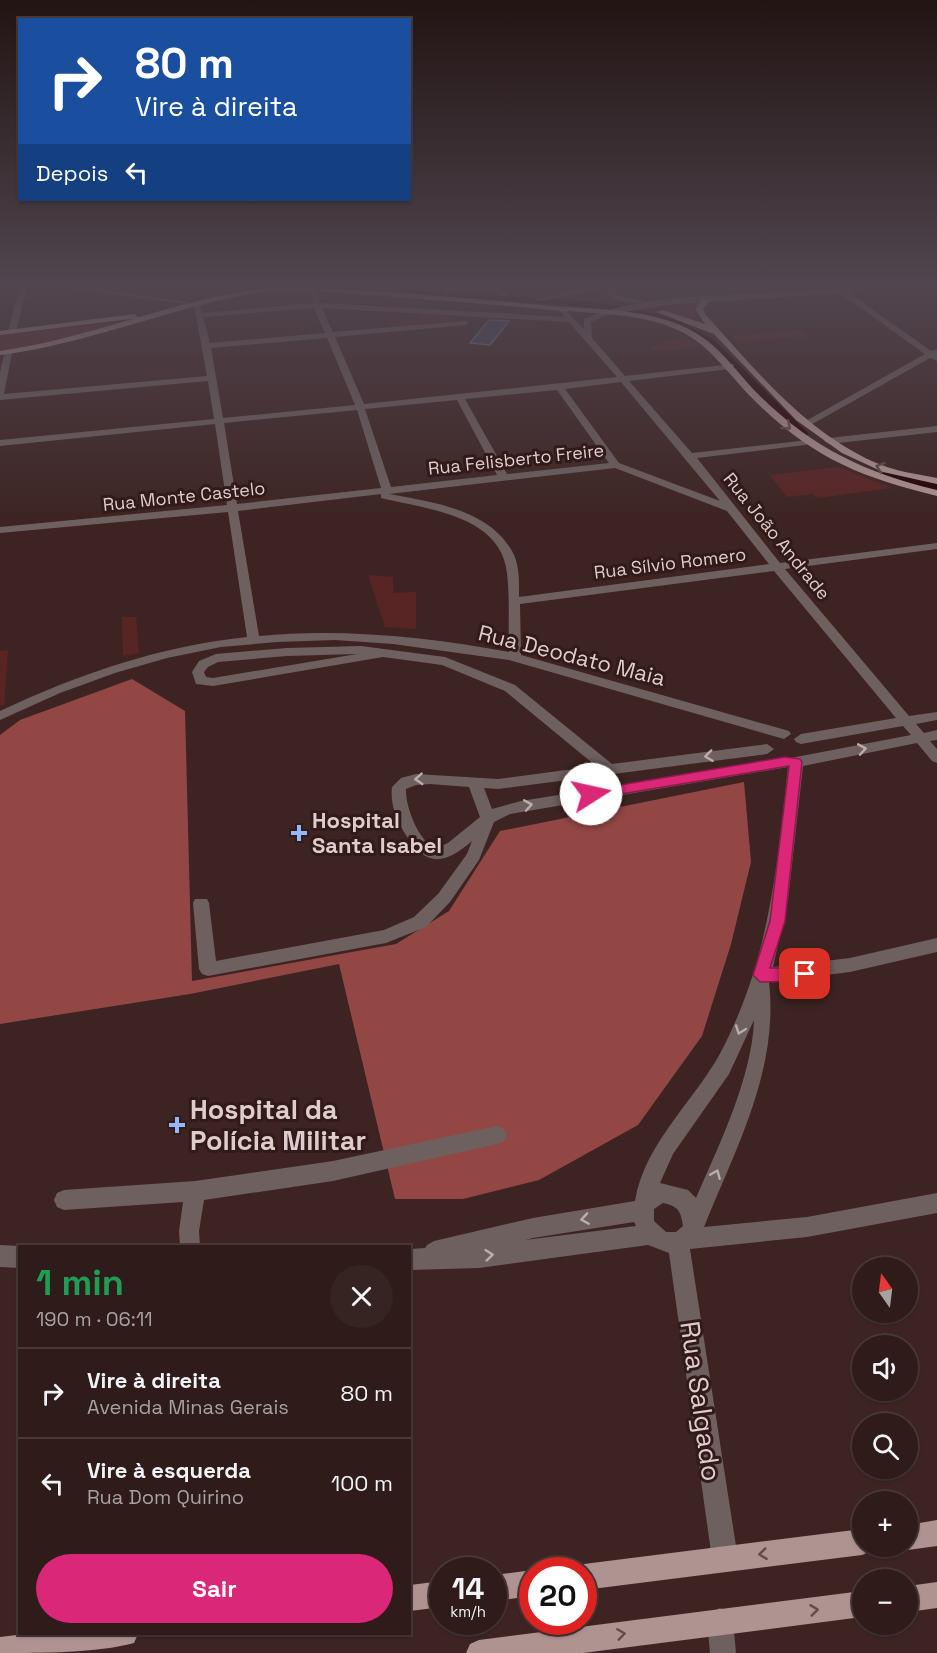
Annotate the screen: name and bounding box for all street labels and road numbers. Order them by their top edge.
street label: Rua Felisberto Freire [427,438,605,480]
street label: Rua João Andrade [719,468,835,604]
street label: Rua Monte Castelo [102,476,266,516]
street label: Rua Sílvio Romero [593,542,747,584]
street label: Rua Deodato Maia [476,618,669,692]
street label: Rua Salgado [672,1319,730,1483]

